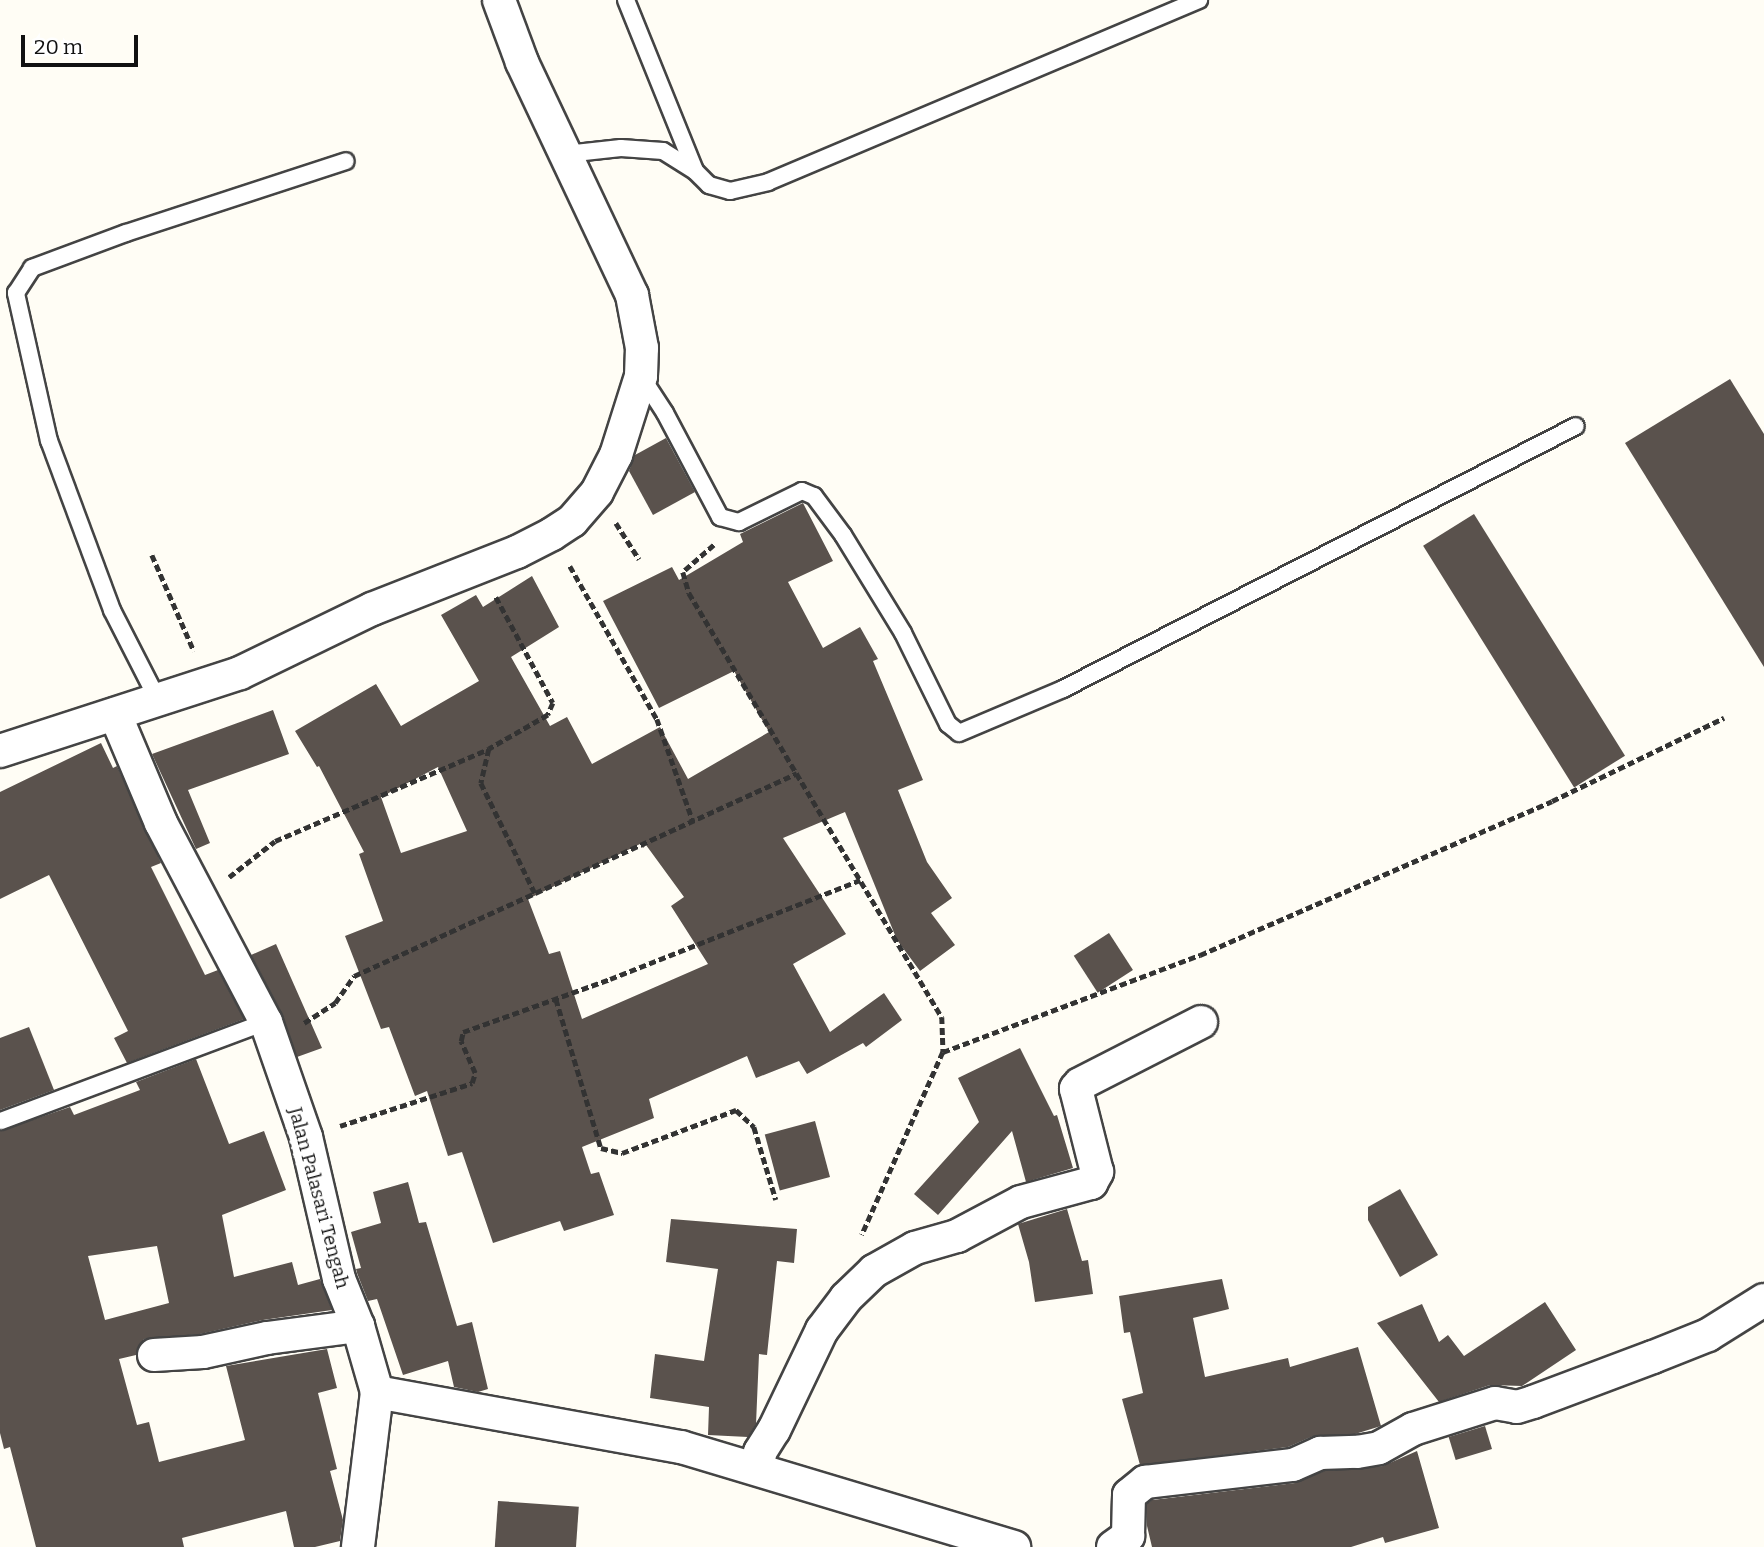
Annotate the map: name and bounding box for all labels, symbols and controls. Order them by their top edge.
scale bar [24,21,142,65]
text: 20 m [34,34,83,60]
street label: Jalan Palasari Tengah [284,1105,354,1291]

